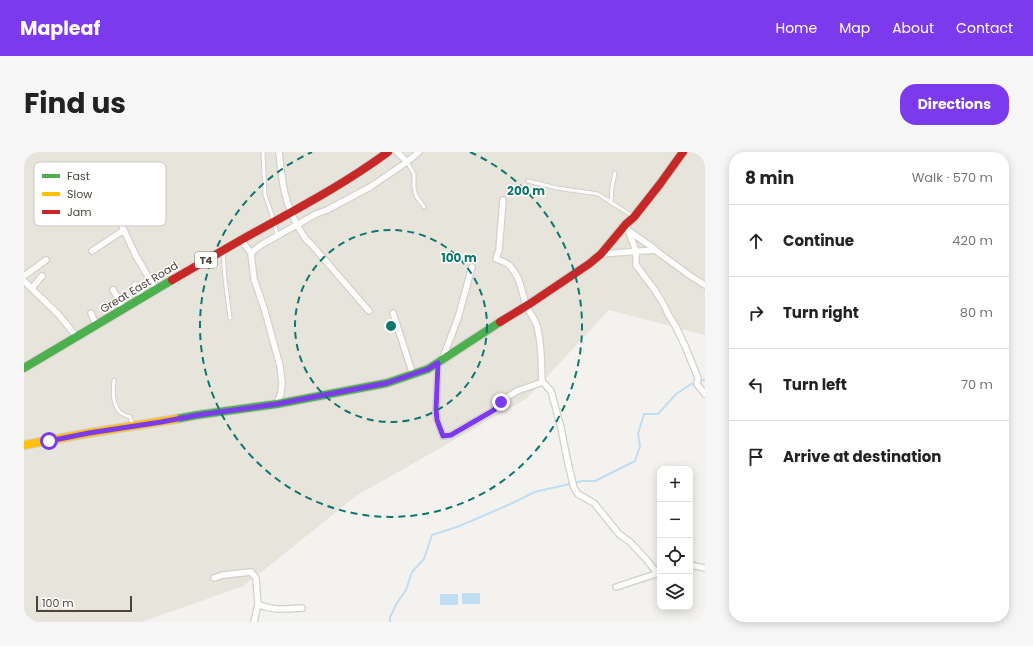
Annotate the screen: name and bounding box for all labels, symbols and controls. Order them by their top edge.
text: Mapleaf [20,15,100,42]
text: Home [775,18,817,38]
text: Map [839,18,870,38]
text: About [892,18,934,38]
text: Contact [956,18,1013,38]
text: Find us [24,84,126,123]
button: Directions [900,84,1009,125]
legend [34,162,166,226]
text: 8 min [745,166,794,190]
text: Fast [67,168,90,184]
text: Walk · 570 m [912,168,993,187]
text: 200 m [507,182,545,199]
text: Slow [67,186,92,202]
text: Jam [67,204,92,220]
icon: ahead [745,230,767,252]
text: Continue [783,230,854,251]
text: 420 m [952,231,993,250]
text: 100 m [441,249,477,266]
road number: T4 [195,252,217,268]
street label: Great East Road [97,257,181,317]
icon: right [745,302,767,324]
text: Turn right [783,302,859,323]
text: 80 m [960,303,993,322]
centre of rings [384,319,398,333]
icon: left [745,374,767,396]
text: Turn left [783,374,847,395]
text: 70 m [961,375,993,394]
route end [492,393,510,411]
route start [40,432,58,450]
icon: arrive [745,446,767,468]
text: Arrive at destination [783,446,941,467]
map controls [657,466,693,610]
button: + [657,466,693,502]
button: − [657,502,693,538]
button: locate [657,538,693,574]
button: layers [657,574,693,610]
scale bar [36,594,132,613]
text: 100 m [42,595,74,611]

